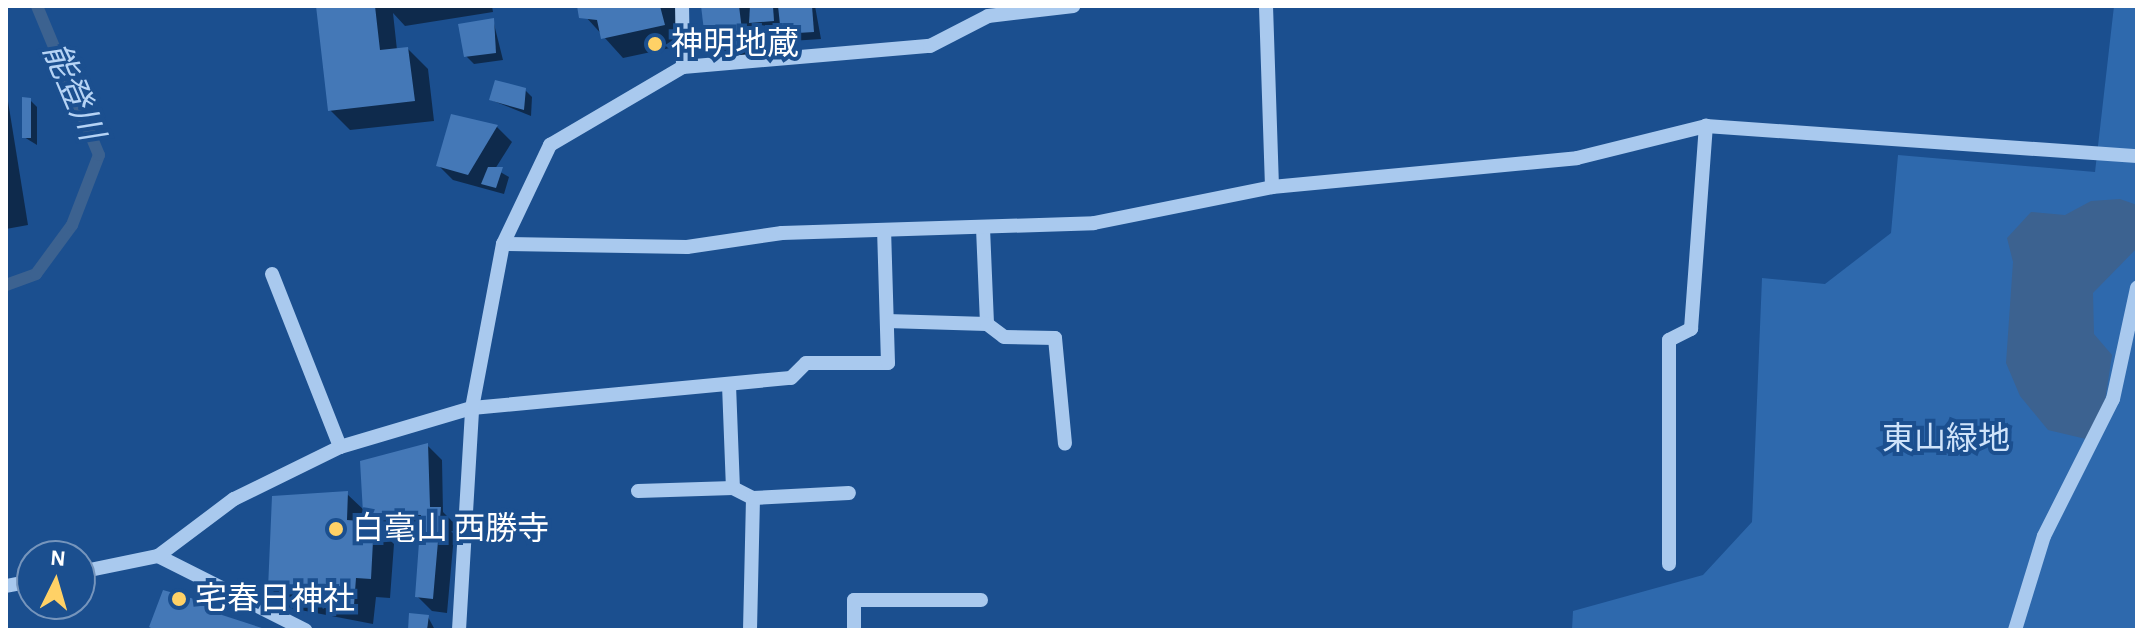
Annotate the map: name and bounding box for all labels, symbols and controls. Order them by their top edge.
place label: 神明地蔵 [671,25,799,63]
marker: 神明地蔵 [646,35,664,53]
water label: 能登川 [33,37,111,147]
park label: 東山緑地 [1882,420,2010,458]
place label: 白毫山 西勝寺 [352,510,549,548]
marker: 白毫山 西勝寺 [327,520,345,538]
north arrow [16,540,96,620]
text: N [49,546,66,570]
place label: 宅春日神社 [195,580,355,618]
marker: 宅春日神社 [170,590,188,608]

